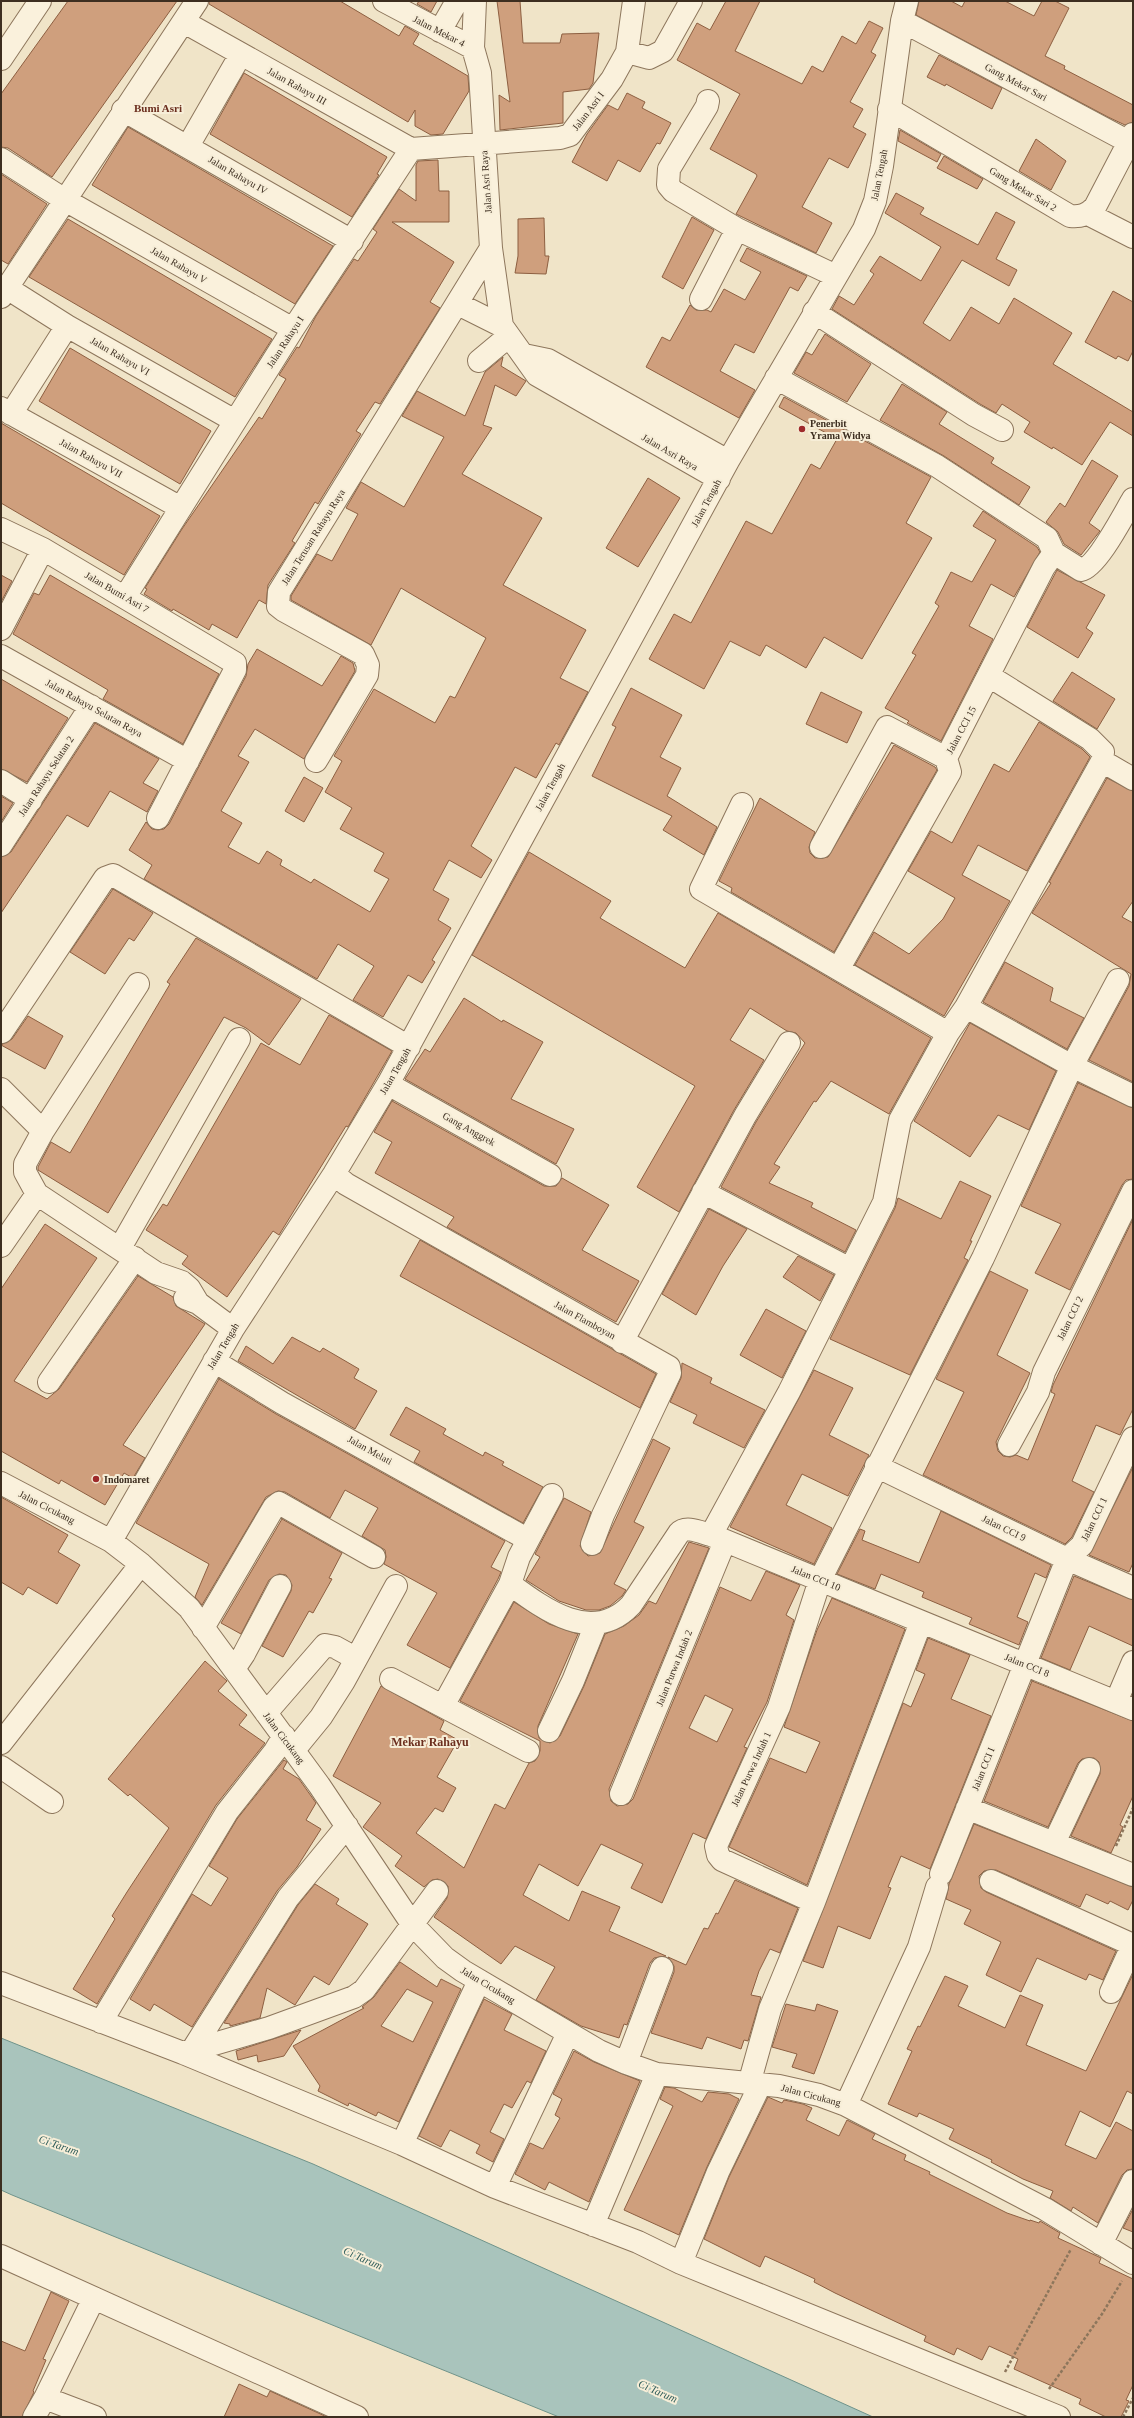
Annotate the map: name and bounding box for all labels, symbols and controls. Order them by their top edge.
street label: Jalan Mekar 4 [411,13,467,49]
street label: Gang Mekar Sari [983,61,1049,103]
street label: Jalan Rahayu III [265,65,329,107]
street label: Jalan Asri I [570,90,606,132]
district label: Bumi Asri [134,102,182,114]
street label: Jalan Tengah [869,148,889,202]
street label: Jalan Asri Raya [478,150,494,214]
street label: Jalan Rahayu IV [206,154,270,197]
street label: Gang Mekar Sari 2 [987,165,1059,213]
street label: Jalan Rahayu V [149,244,210,286]
street label: Jalan Rahayu I [264,314,306,370]
street label: Jalan Rahayu VI [88,335,152,377]
place label: Penerbit Yrama Widya [810,418,870,441]
marker: Penerbit Yrama Widya [797,424,807,434]
street label: Jalan Asri Raya [640,432,700,473]
street label: Jalan Rahayu VII [58,436,124,480]
street label: Jalan Tengah [689,477,723,529]
street label: Jalan Terusan Rahayu Raya [279,487,347,587]
street label: Jalan Bumi Asri 7 [83,569,151,615]
street label: Jalan Rahayu Selatan Raya [44,677,145,739]
street label: Jalan CCI 15 [944,704,978,756]
street label: Jalan Rahayu Selatan 2 [16,734,76,818]
street label: Jalan Tengah [533,761,567,813]
street label: Jalan Tengah [377,1046,413,1096]
street label: Gang Anggrek [441,1110,497,1148]
street label: Jalan CCI 2 [1055,1294,1085,1342]
street label: Jalan Flamboyan [553,1299,617,1341]
street label: Jalan Tengah [205,1321,241,1371]
street label: Jalan Melati [346,1433,394,1467]
marker: Indomaret [91,1474,101,1484]
place label: Indomaret [104,1474,150,1485]
street label: Jalan Cicukang [17,1488,77,1526]
street label: Jalan CCI 1 [1079,1495,1109,1543]
street label: Jalan CCI 9 [980,1513,1028,1543]
street label: Jalan CCI 10 [790,1563,842,1593]
street label: Jalan Purwa Indah 2 [654,1628,694,1708]
street label: Jalan CCI 8 [1003,1651,1051,1679]
street label: Jalan Cicukang [261,1710,307,1766]
street label: Jalan Purwa Indah 1 [729,1730,773,1808]
district label: Mekar Rahayu [391,1735,469,1749]
street label: Jalan CCI I [969,1746,997,1792]
street label: Jalan Cicukang [459,1964,517,2006]
street label: Jalan Cicukang [780,2082,842,2108]
water label: Ci Tarum [37,2133,81,2157]
water label: Ci Tarum [342,2244,384,2272]
water label: Ci Tarum [637,2377,679,2405]

